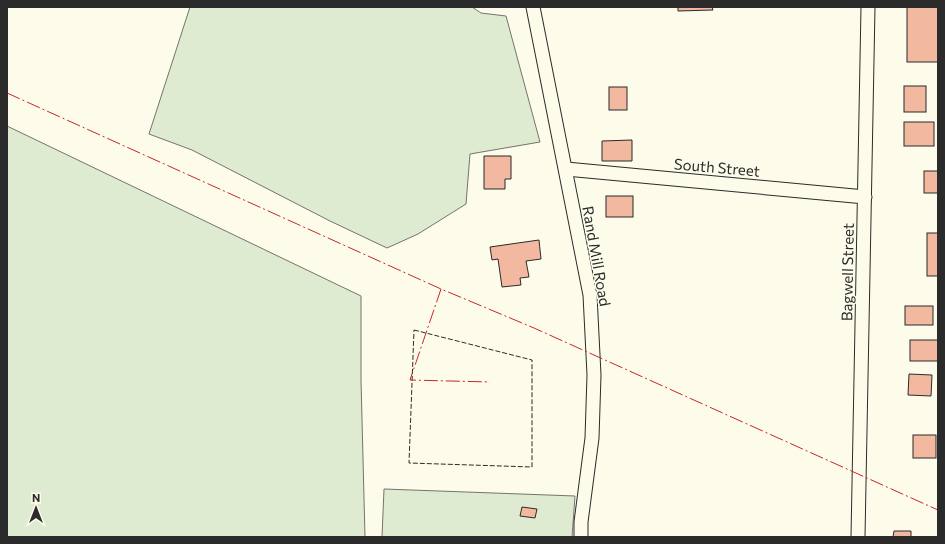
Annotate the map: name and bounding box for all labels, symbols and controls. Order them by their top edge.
street label: South Street [673,154,761,180]
street label: Rand Mill Road [579,204,615,308]
street label: Bagwell Street [837,223,857,321]
north arrow [16,488,56,528]
text: N [32,491,40,504]

